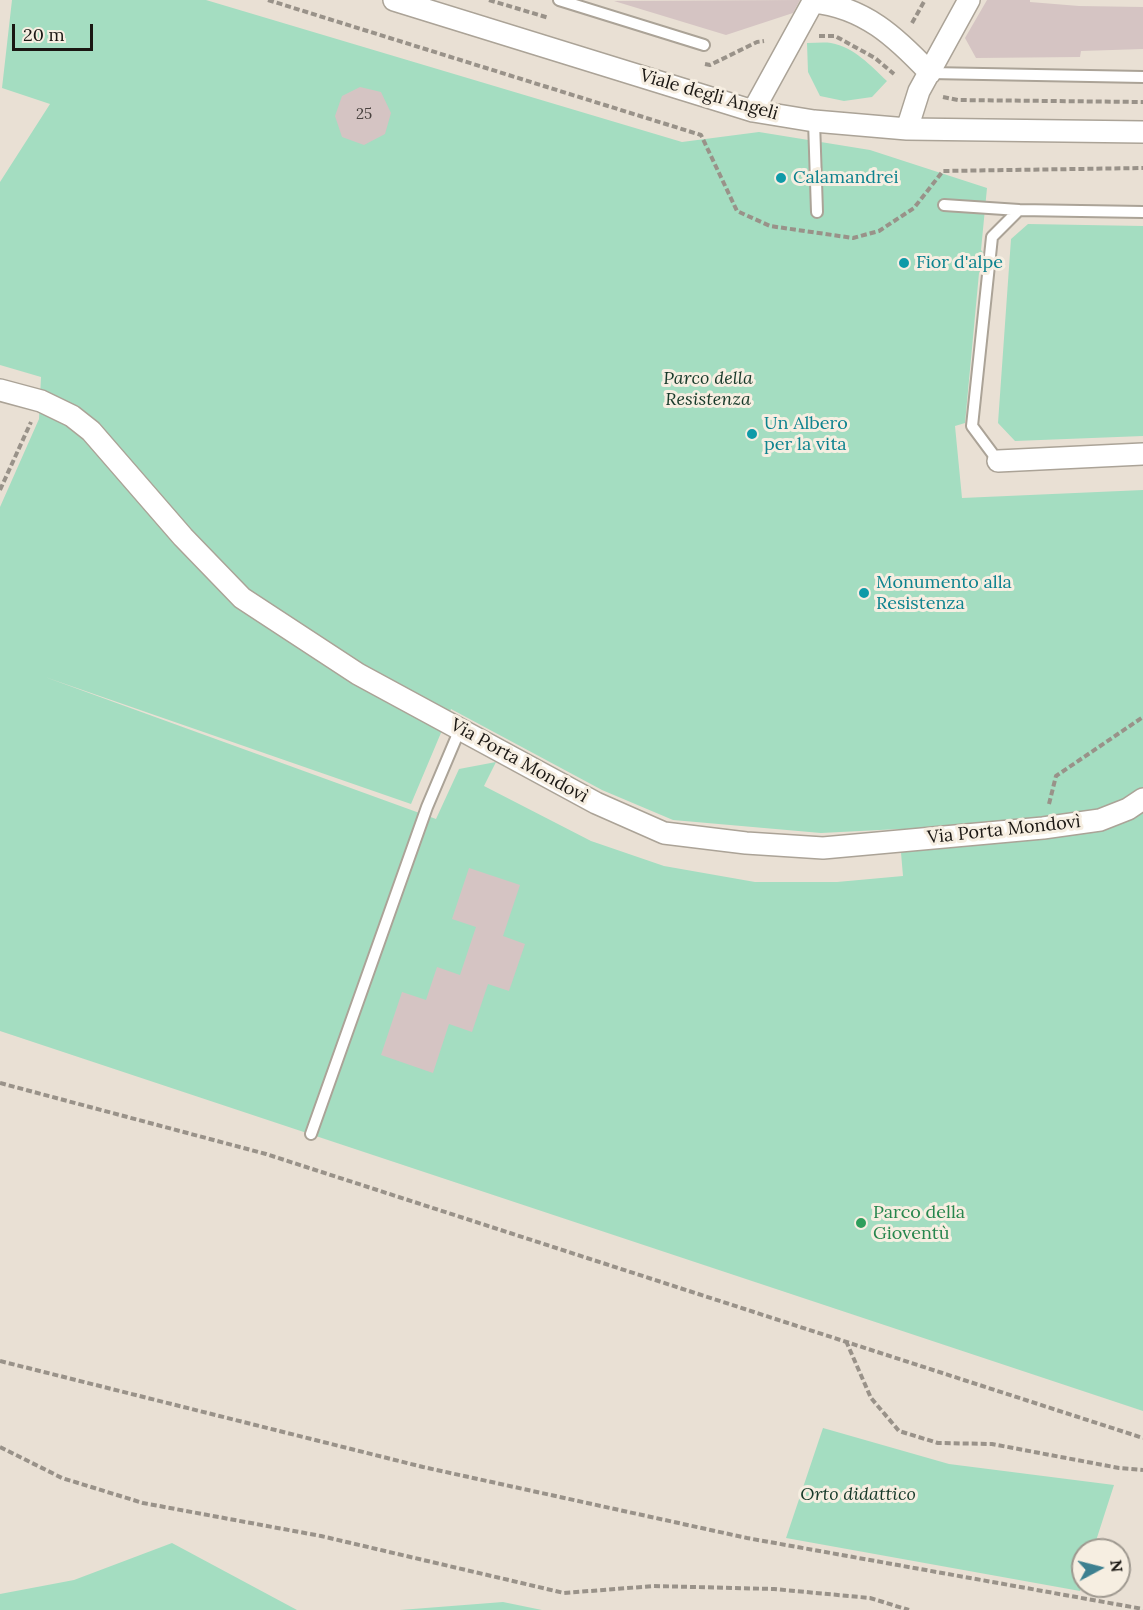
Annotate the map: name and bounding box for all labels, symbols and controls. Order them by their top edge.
scale bar [15,12,96,50]
text: 20 m [23,23,65,46]
street label: Viale degli Angeli [637,65,781,125]
house number: 25 [356,106,372,124]
place label: Calamandrei [793,167,899,189]
marker: Calamandrei [774,171,788,185]
place label: Fior d'alpe [916,252,1003,274]
marker: Fior d'alpe [897,256,911,270]
park label: Parco della Resistenza [663,368,753,410]
place label: Un Albero per la vita [764,413,848,456]
marker: Un Albero per la vita [745,427,759,441]
place label: Monumento alla Resistenza [876,572,1012,614]
marker: Monumento alla Resistenza [857,586,871,600]
street label: Via Porta Mondovì [446,714,592,808]
street label: Via Porta Mondovì [926,811,1082,849]
place label: Parco della Gioventù [873,1202,965,1244]
marker: Parco della Gioventù [854,1216,868,1230]
park label: Orto didattico [800,1484,916,1506]
north arrow [1071,1538,1131,1598]
text: N [1106,1559,1128,1573]

